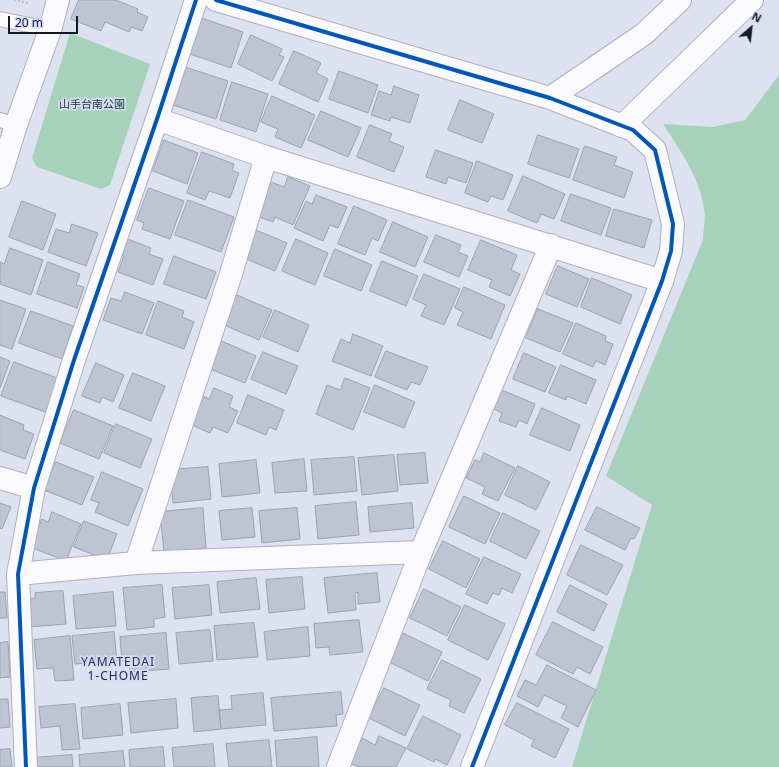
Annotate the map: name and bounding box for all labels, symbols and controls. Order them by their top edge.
scale bar [10,8,80,34]
north arrow [731,8,771,48]
text: N [749,8,764,26]
text: 20 m [15,14,43,31]
park label: 山手台南公園 [59,98,125,112]
district label: YAMATEDAI 1-CHOME [81,656,155,684]

